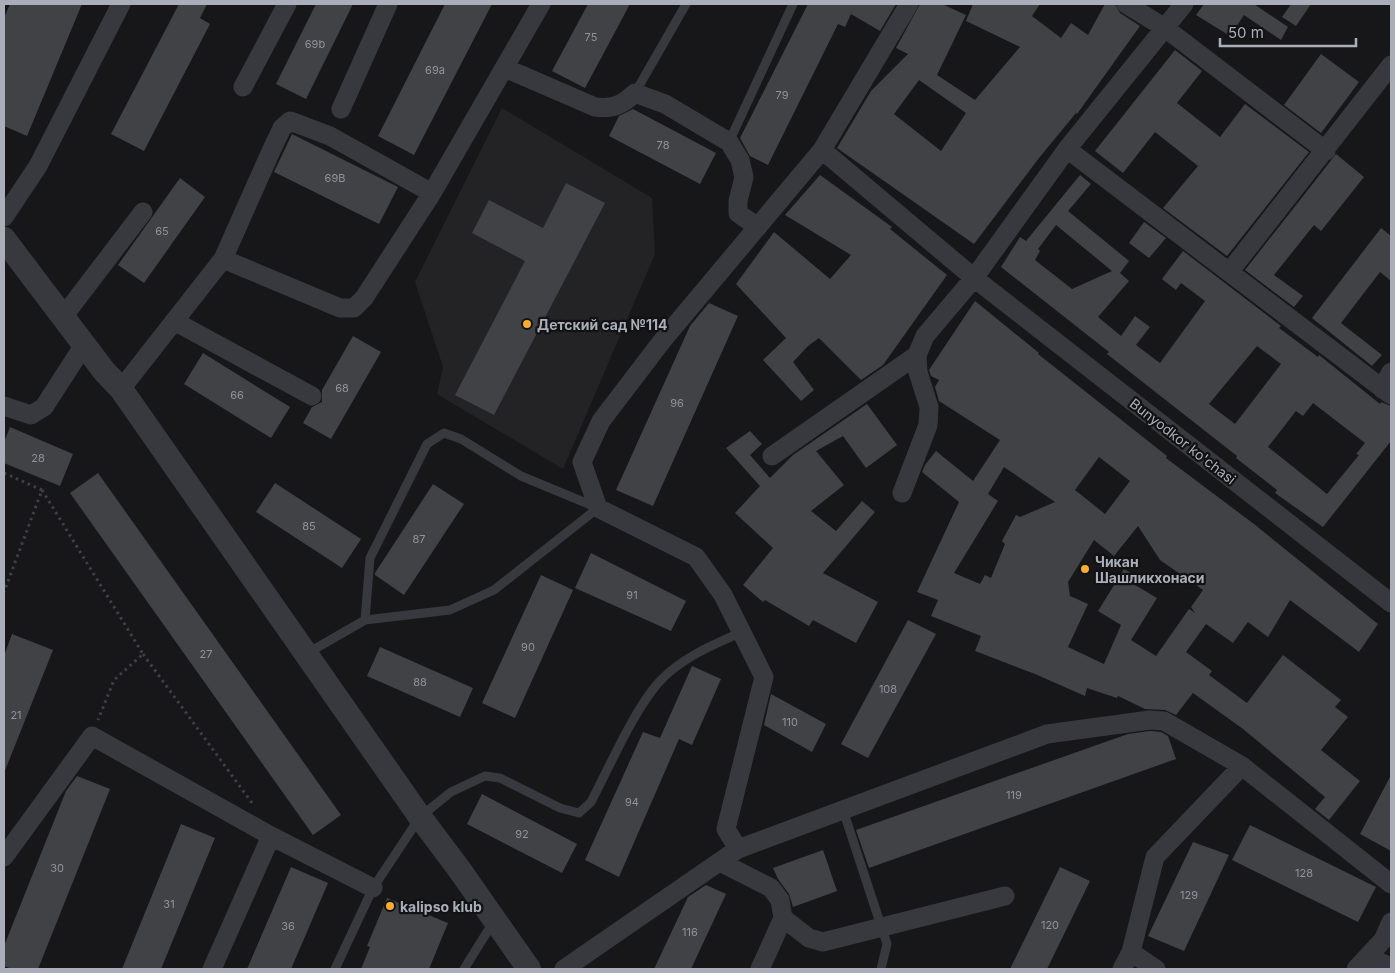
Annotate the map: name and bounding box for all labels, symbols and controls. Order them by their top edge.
scale bar [1220,15,1356,47]
text: 50 m [1228,23,1264,42]
house number: 75 [585,30,598,44]
house number: 69b [305,37,325,51]
house number: 69a [425,63,445,77]
house number: 79 [776,88,789,102]
house number: 78 [657,138,670,152]
house number: 69В [325,171,345,185]
house number: 65 [155,224,169,238]
place label: Детский сад №114 [537,316,668,333]
marker: Детский сад №114 [521,318,533,330]
house number: 68 [335,381,349,395]
house number: 66 [230,388,244,402]
street label: Bunyodkor ko'chasi [1127,394,1239,488]
house number: 96 [670,396,684,410]
house number: 28 [31,451,45,465]
house number: 85 [302,519,316,533]
house number: 87 [412,532,426,546]
place label: Чикан Шашликхонаси [1095,553,1205,586]
marker: Чикан Шашликхонаси [1079,563,1091,575]
house number: 91 [626,588,638,602]
house number: 90 [521,640,535,654]
house number: 27 [200,647,212,661]
house number: 88 [413,675,427,689]
house number: 108 [879,682,897,696]
house number: 21 [10,708,22,722]
house number: 110 [782,715,798,729]
house number: 119 [1006,788,1022,802]
house number: 94 [625,795,639,809]
house number: 92 [515,827,529,841]
house number: 30 [50,861,64,875]
house number: 128 [1295,866,1313,880]
house number: 129 [1180,888,1198,902]
house number: 31 [163,897,175,911]
place label: kalipso klub [400,898,482,915]
marker: kalipso klub [384,900,396,912]
house number: 120 [1041,918,1059,932]
house number: 36 [281,919,295,933]
house number: 116 [682,925,698,939]

